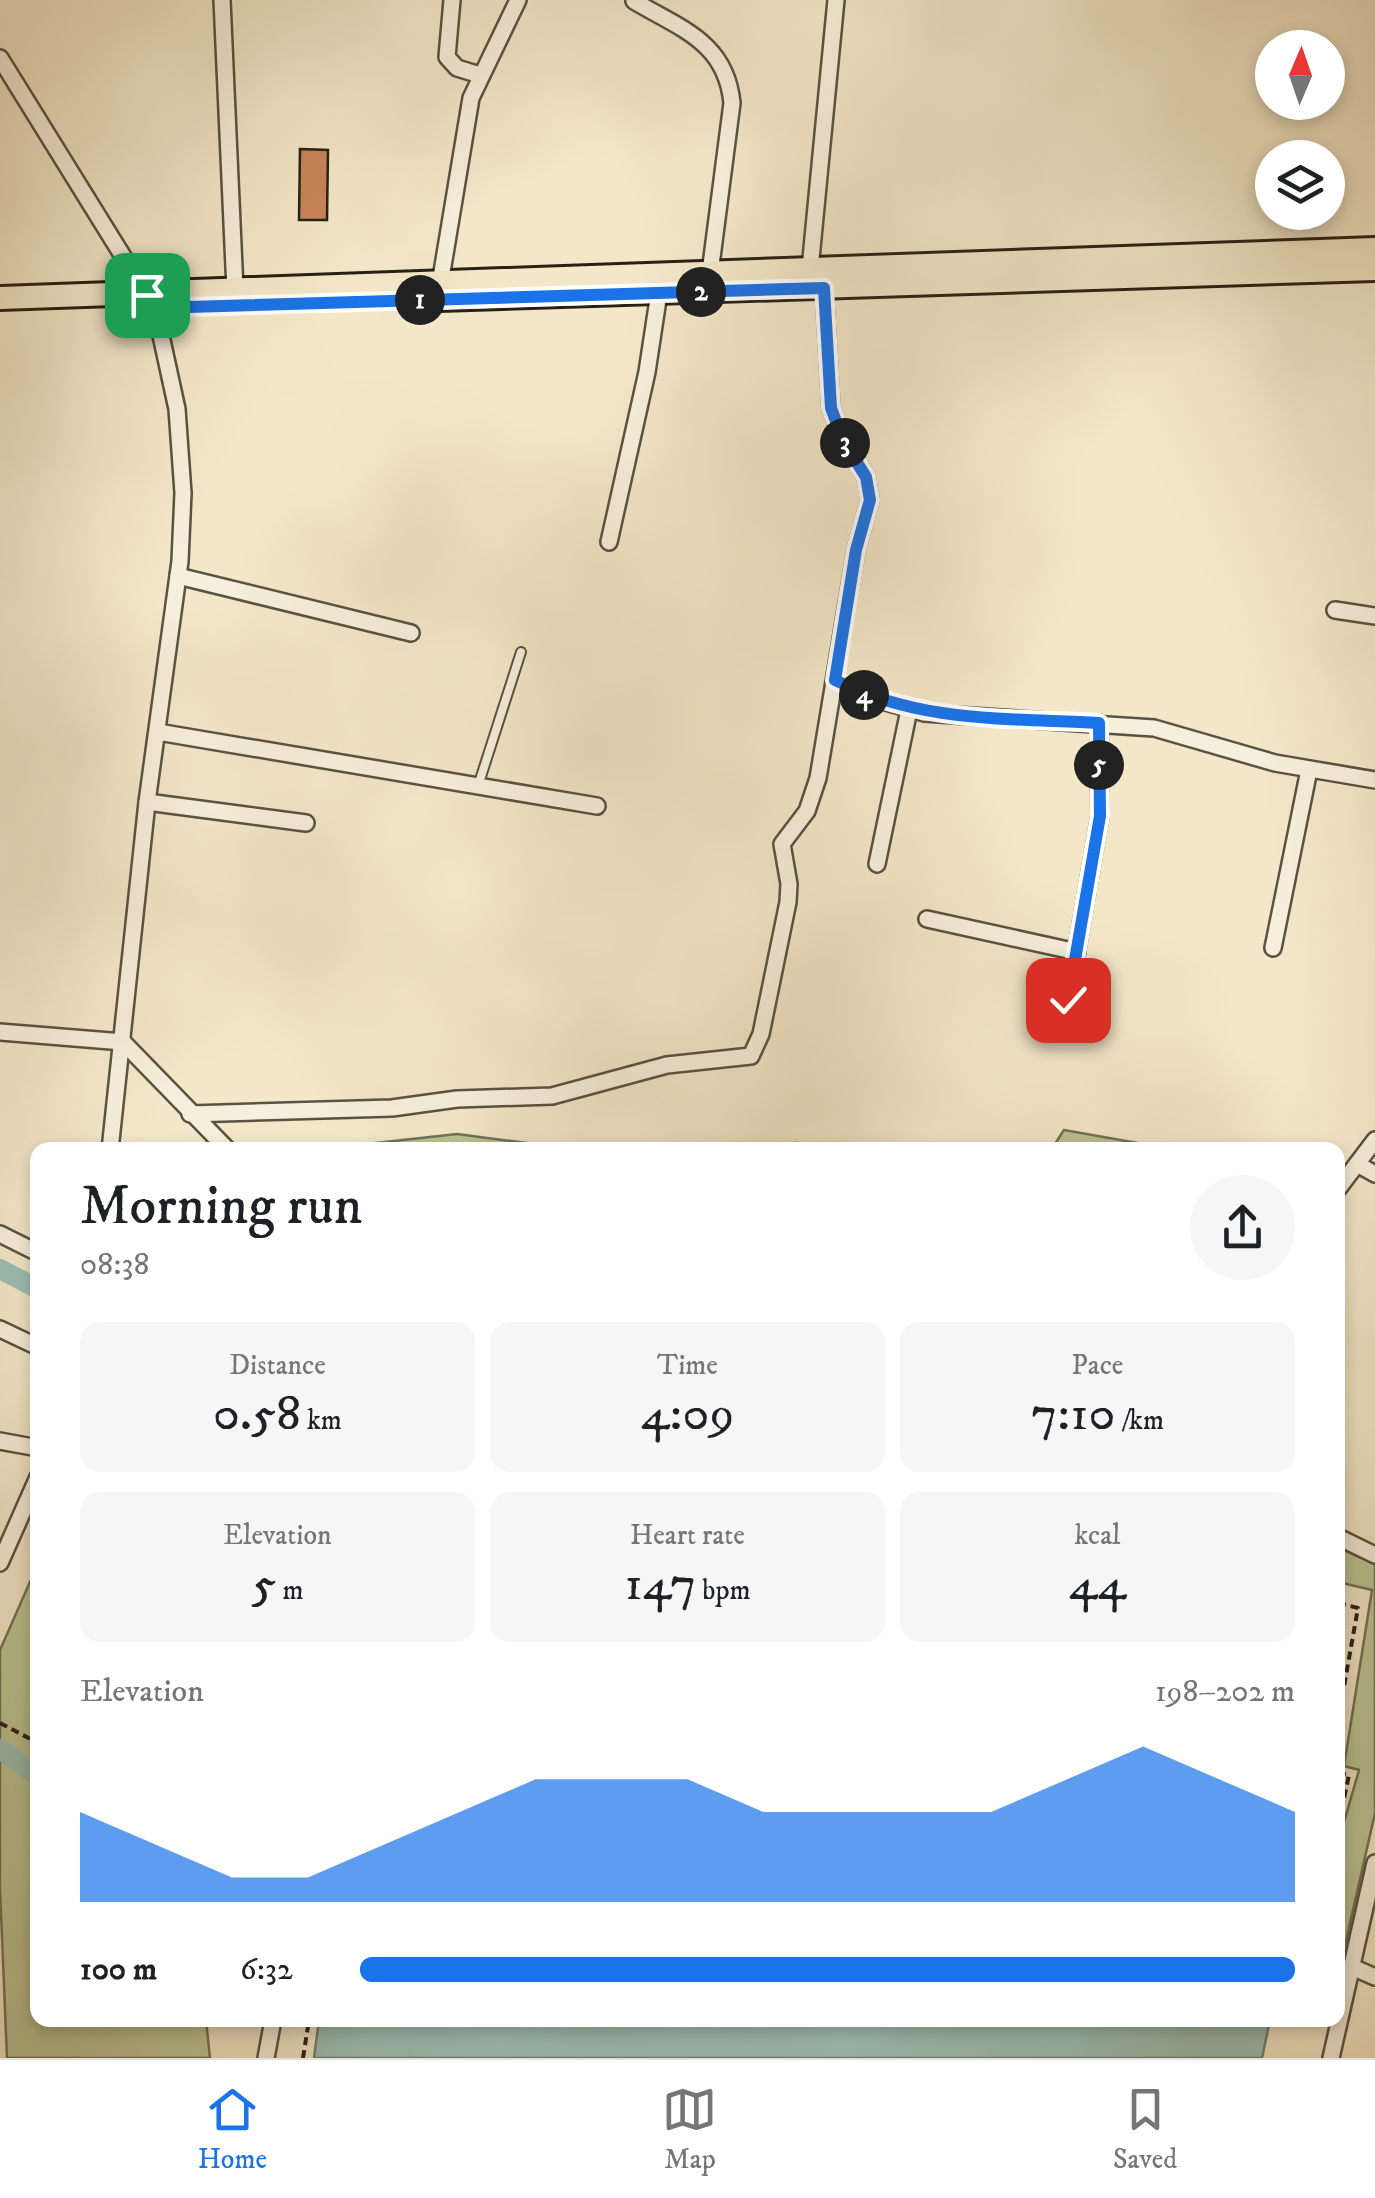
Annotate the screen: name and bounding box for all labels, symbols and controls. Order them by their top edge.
north arrow [1255,30,1345,120]
map controls [1255,30,1345,230]
button: layers [1255,140,1345,230]
pin [105,253,190,338]
pin: 2 [676,267,726,317]
icon: arrive [120,268,175,323]
text: 2 [694,274,708,309]
pin: 1 [395,275,445,325]
text: 1 [415,282,425,317]
pin: 3 [820,418,870,468]
text: 3 [840,425,850,460]
pin: 4 [839,670,889,720]
text: 4 [856,677,872,712]
pin: 5 [1074,740,1124,790]
text: 5 [1092,747,1106,782]
pin [1026,958,1111,1043]
icon: check [1041,973,1096,1028]
text: Morning run [80,1173,362,1242]
button: share [1190,1175,1295,1280]
text: 08:38 [80,1245,150,1285]
text: Distance [229,1348,326,1383]
text: Time [657,1348,718,1383]
text: Pace [1072,1348,1123,1383]
text: 0.58 [213,1383,301,1446]
text: 4:09 [641,1383,734,1446]
text: 7:10 [1031,1383,1115,1446]
text: km [301,1403,342,1438]
text: /km [1115,1403,1164,1438]
text: Elevation [223,1518,332,1553]
text: Heart rate [630,1518,745,1553]
text: kcal [1075,1518,1120,1553]
text: 5 [252,1553,276,1616]
text: 147 [624,1553,696,1616]
text: 44 [1069,1553,1126,1616]
text: m [276,1573,303,1608]
text: bpm [696,1573,751,1608]
text: Elevation [80,1672,204,1712]
text: 198–202 m [1155,1672,1295,1712]
text: 100 m [80,1950,157,1990]
text: 6:32 [240,1950,293,1990]
tab: Home [198,2082,267,2177]
tab: Map [662,2082,717,2177]
tab: Saved [1113,2082,1177,2177]

